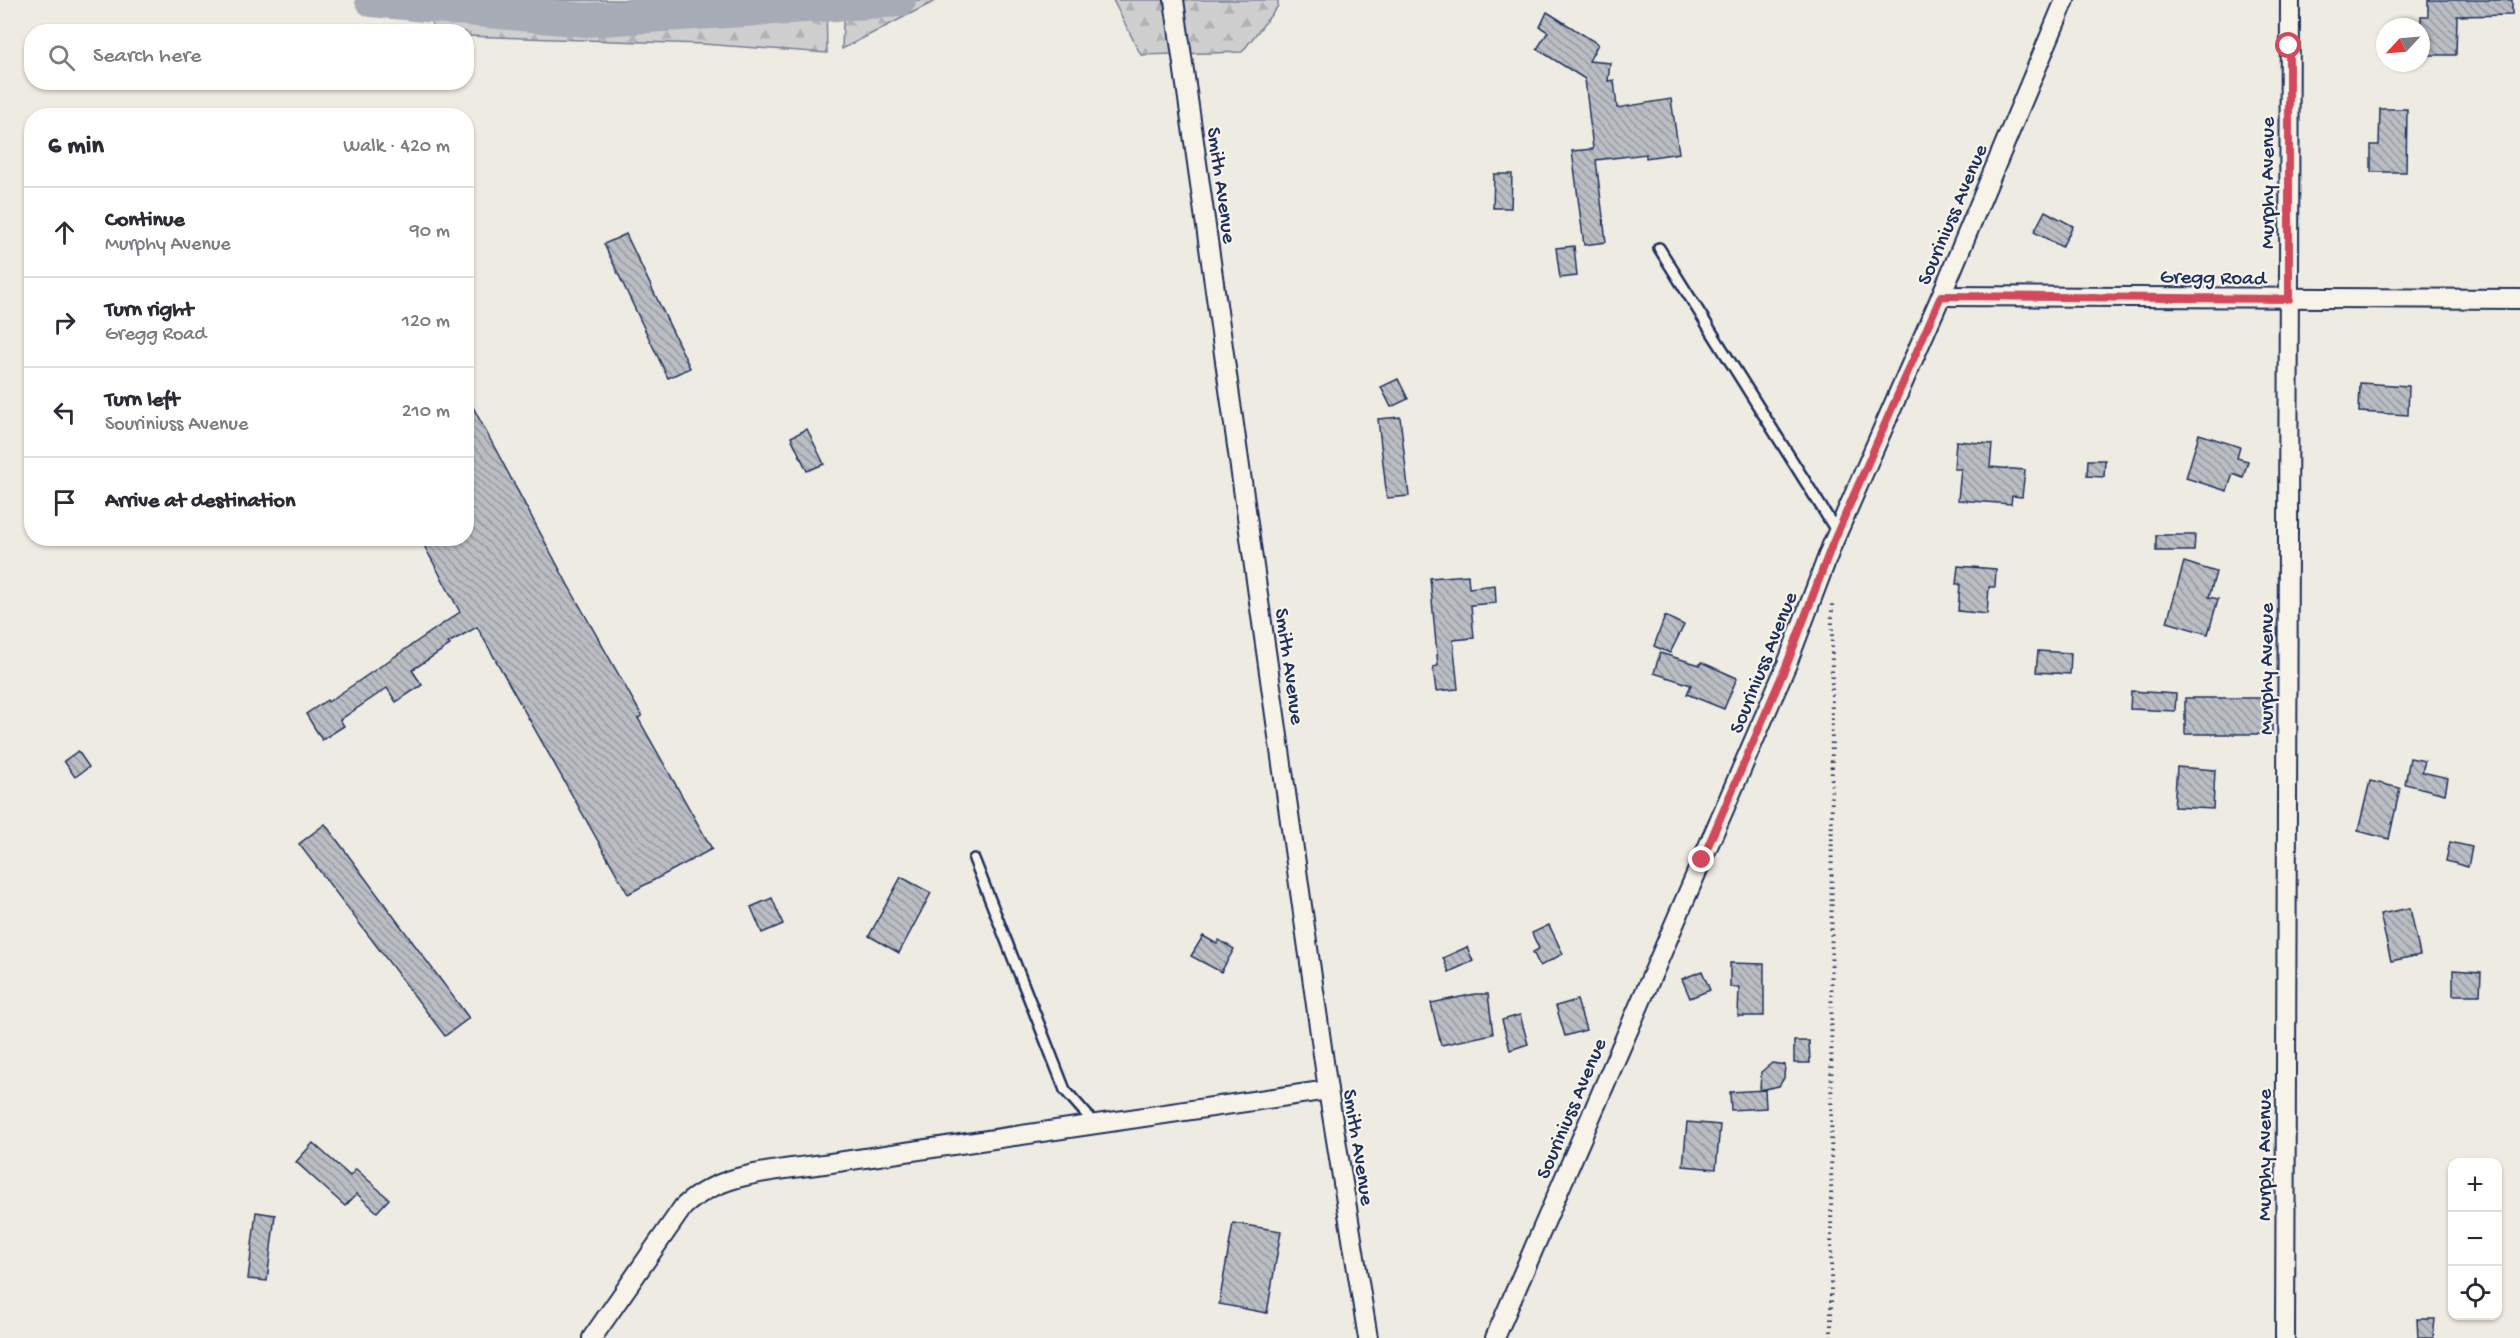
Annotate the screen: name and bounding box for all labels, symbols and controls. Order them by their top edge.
north arrow [2376,18,2430,72]
search box [24,24,474,90]
route start [2275,32,2301,58]
icon: search [45,41,78,74]
text: Search here [93,44,201,70]
street label: Murphy Avenue [2257,116,2282,249]
street label: Smith Avenue [1199,126,1240,246]
text: 6 min [48,132,104,163]
text: Walk · 420 m [343,136,450,159]
street label: Souriniuss Avenue [1913,140,1996,290]
text: Continue [105,208,185,234]
icon: ahead [48,216,81,249]
text: 90 m [410,221,450,244]
text: Murphy Avenue [105,234,231,257]
street label: Gregg Road [2160,266,2268,293]
text: Turn right [105,298,193,324]
icon: right [48,306,81,339]
text: 120 m [402,311,450,334]
text: Gregg Road [105,324,206,347]
text: Turn left [105,388,179,414]
icon: left [48,396,81,429]
text: 210 m [402,401,450,424]
text: Souriniuss Avenue [105,414,248,437]
icon: arrive [48,486,81,519]
text: Arrive at destination [105,489,295,515]
street label: Souriniuss Avenue [1725,588,1805,738]
street label: Murphy Avenue [2256,602,2281,735]
street label: Smith Avenue [1267,607,1308,727]
route end [1688,846,1714,872]
street label: Souriniuss Avenue [1532,1034,1615,1184]
street label: Smith Avenue [1335,1088,1378,1209]
street label: Murphy Avenue [2254,1088,2279,1221]
map controls [2448,1158,2502,1320]
button: + [2448,1158,2502,1212]
button: − [2448,1212,2502,1266]
button: locate [2448,1266,2502,1320]

